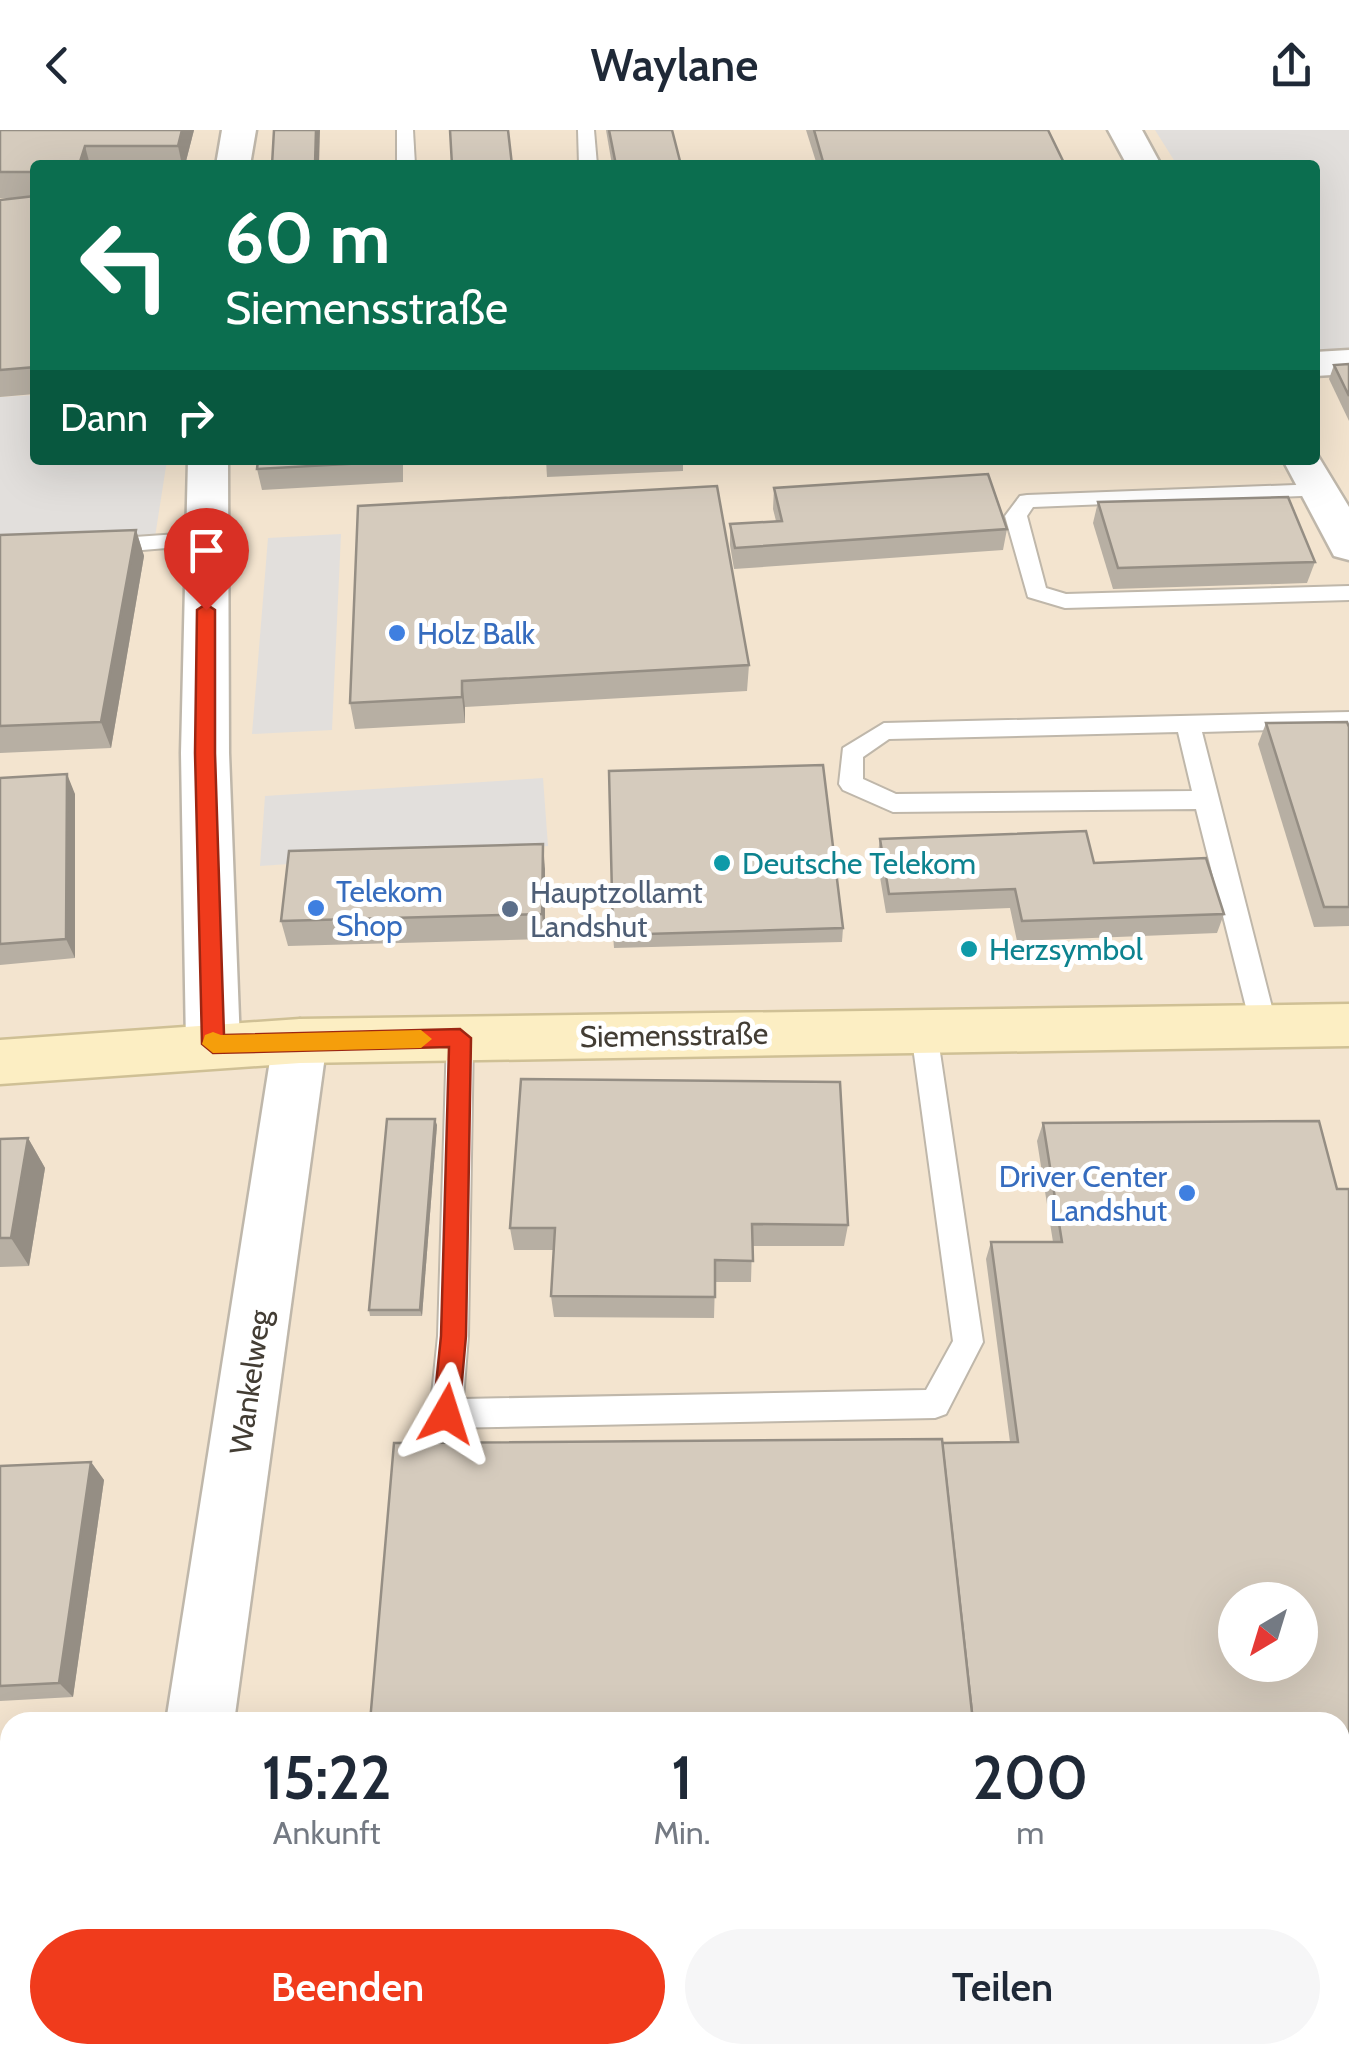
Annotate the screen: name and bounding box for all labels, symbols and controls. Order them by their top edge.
icon: back [30,38,85,93]
text: Waylane [591,38,758,92]
icon: share [1264,38,1319,93]
text: 60 m [225,195,390,281]
icon: left [60,200,190,330]
text: Siemensstraße [225,281,508,335]
icon: right [168,390,223,445]
text: Dann [60,394,148,441]
pin [164,508,249,611]
icon: arrive [179,523,234,578]
place label: Holz Balk [417,615,536,652]
marker: Holz Balk [386,622,408,644]
place label: Deutsche Telekom [742,845,976,882]
marker: Deutsche Telekom [711,852,733,874]
place label: Telekom Shop [336,873,443,944]
place label: Hauptzollamt Landshut [530,874,703,945]
marker: Telekom Shop [305,897,327,919]
marker: Hauptzollamt Landshut [499,898,521,920]
place label: Herzsymbol [989,931,1143,968]
marker: Herzsymbol [958,938,980,960]
street label: Siemensstraße [579,1015,769,1055]
place label: Driver Center Landshut [999,1158,1168,1229]
marker: Driver Center Landshut [1176,1182,1198,1204]
street label: Wankelweg [222,1306,279,1457]
position arrow [394,1362,498,1466]
north arrow [1218,1582,1318,1682]
map controls [1218,1582,1318,1682]
text: 15:22 [262,1741,392,1814]
text: 1 [671,1741,692,1814]
text: 200 [972,1741,1088,1814]
text: Ankunft [273,1813,381,1852]
text: Min. [653,1813,710,1852]
text: m [1016,1813,1044,1852]
button: Beenden [30,1929,665,2044]
button: Teilen [685,1929,1320,2044]

